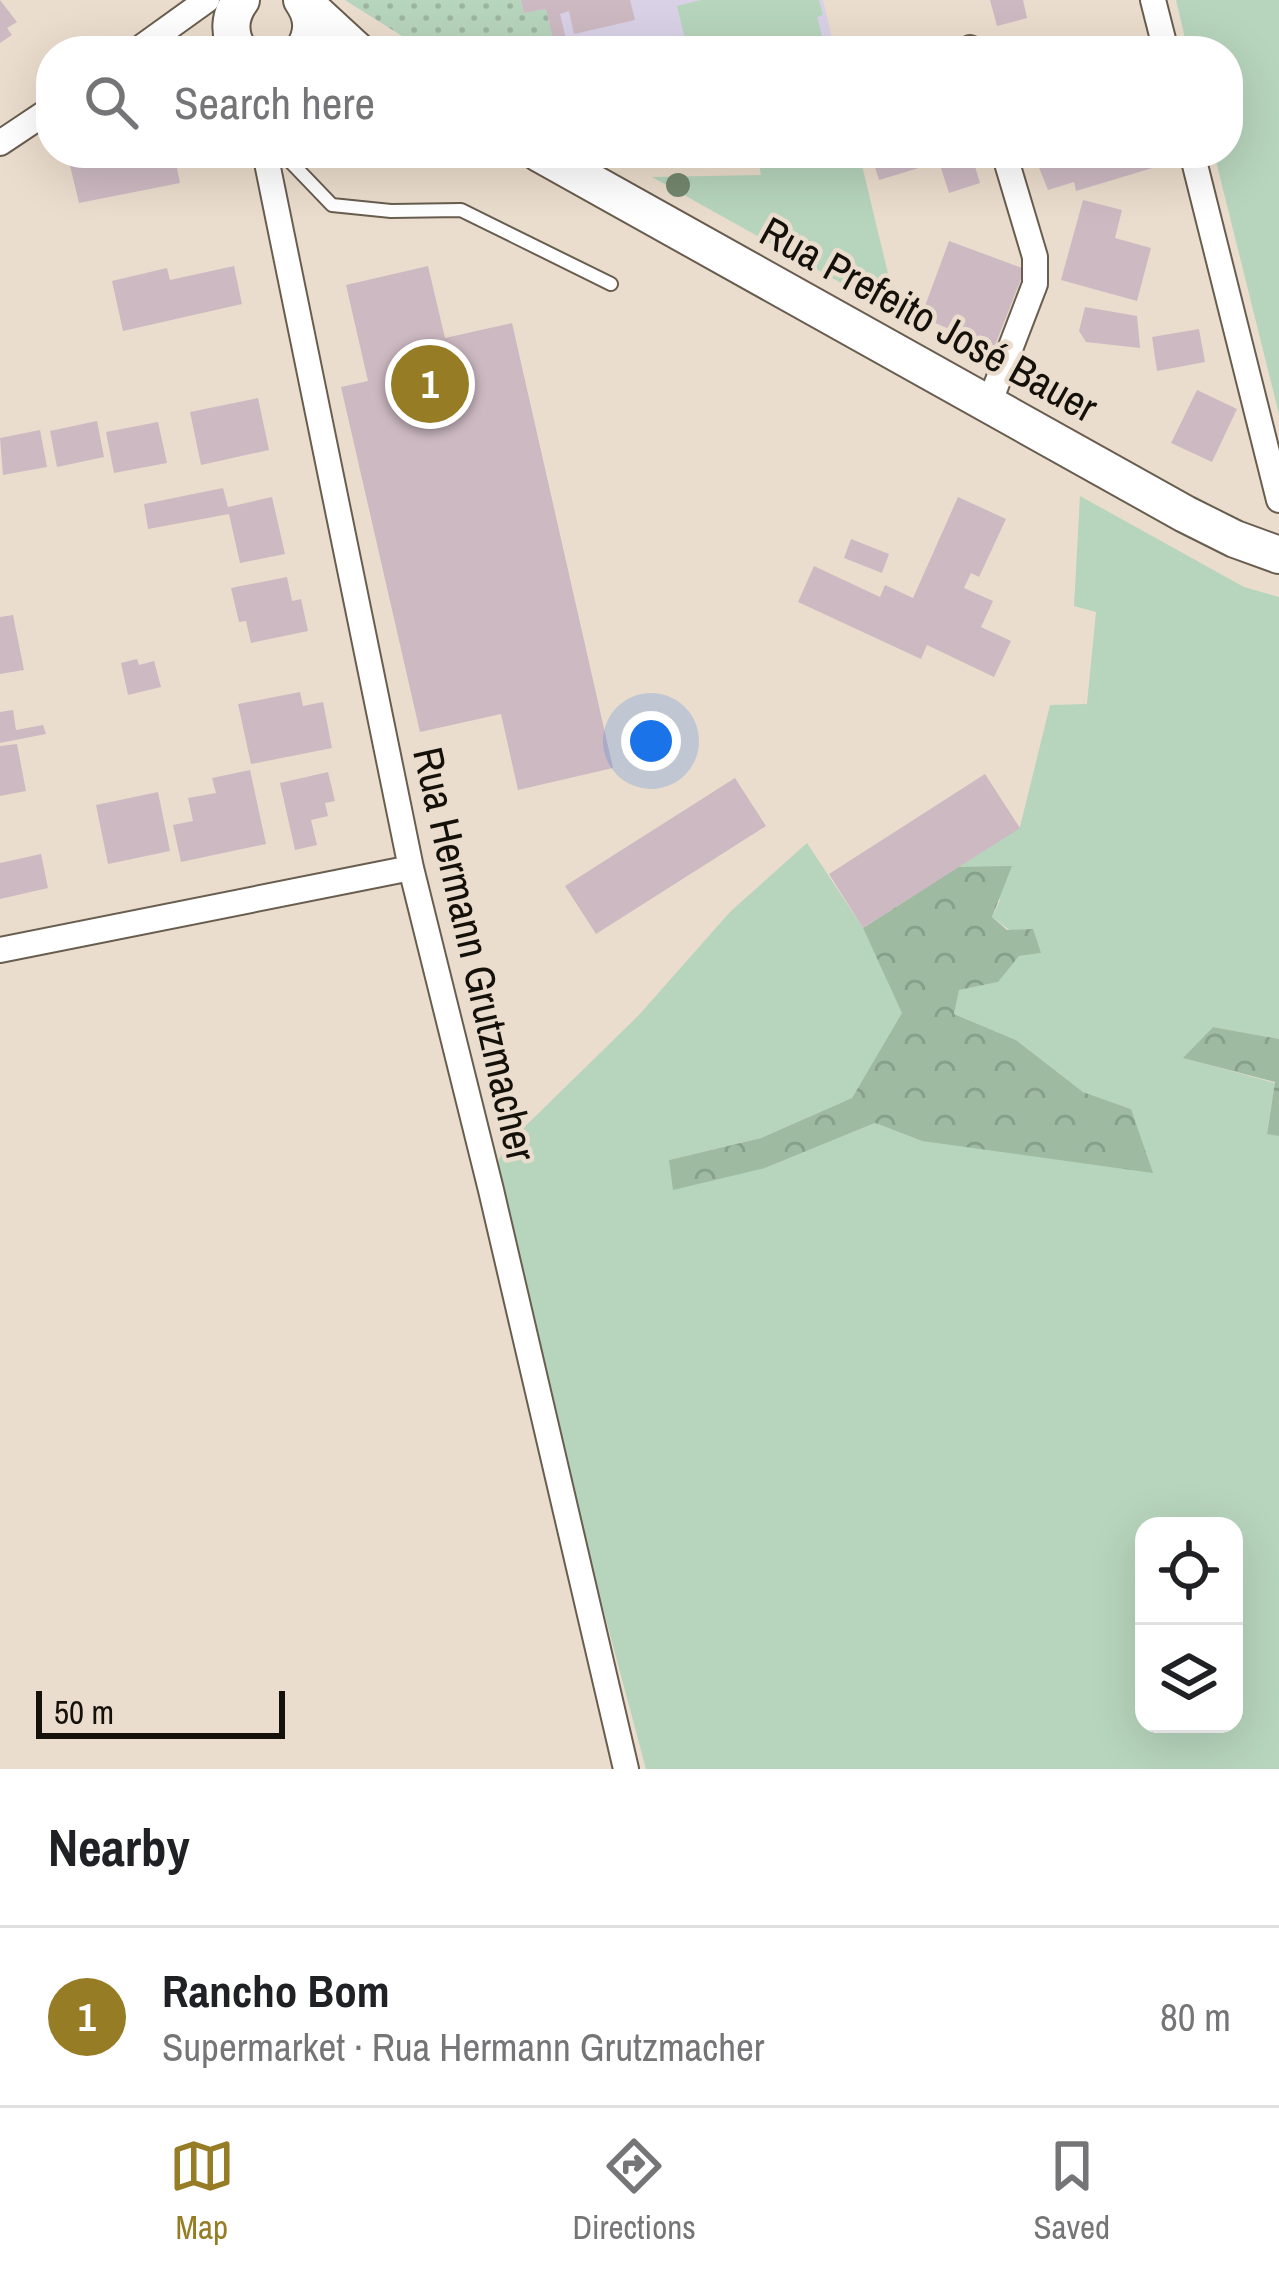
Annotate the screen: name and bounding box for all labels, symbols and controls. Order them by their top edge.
search box [36,36,1243,168]
icon: search [78,69,144,135]
text: Search here [174,72,375,133]
street label: Rua Prefeito José Bauer [750,203,1108,435]
pin: 1 [391,339,469,429]
your location [621,711,681,771]
street label: Rua Hermann Grutzmacher [400,742,550,1167]
map controls [1135,1517,1243,1733]
button: locate [1135,1517,1243,1625]
button: layers [1135,1625,1243,1733]
scale bar [36,1685,285,1738]
text: 50 m [54,1690,114,1734]
text: Nearby [48,1813,190,1882]
text: Rancho Bom [162,1960,390,2021]
text: 1 [78,1991,96,2043]
text: 80 m [1160,1991,1231,2043]
text: Supermarket · Rua Hermann Grutzmacher [162,2021,765,2073]
tab: Map [169,2133,235,2249]
tab: Directions [572,2133,696,2249]
tab: Saved [1033,2133,1110,2249]

